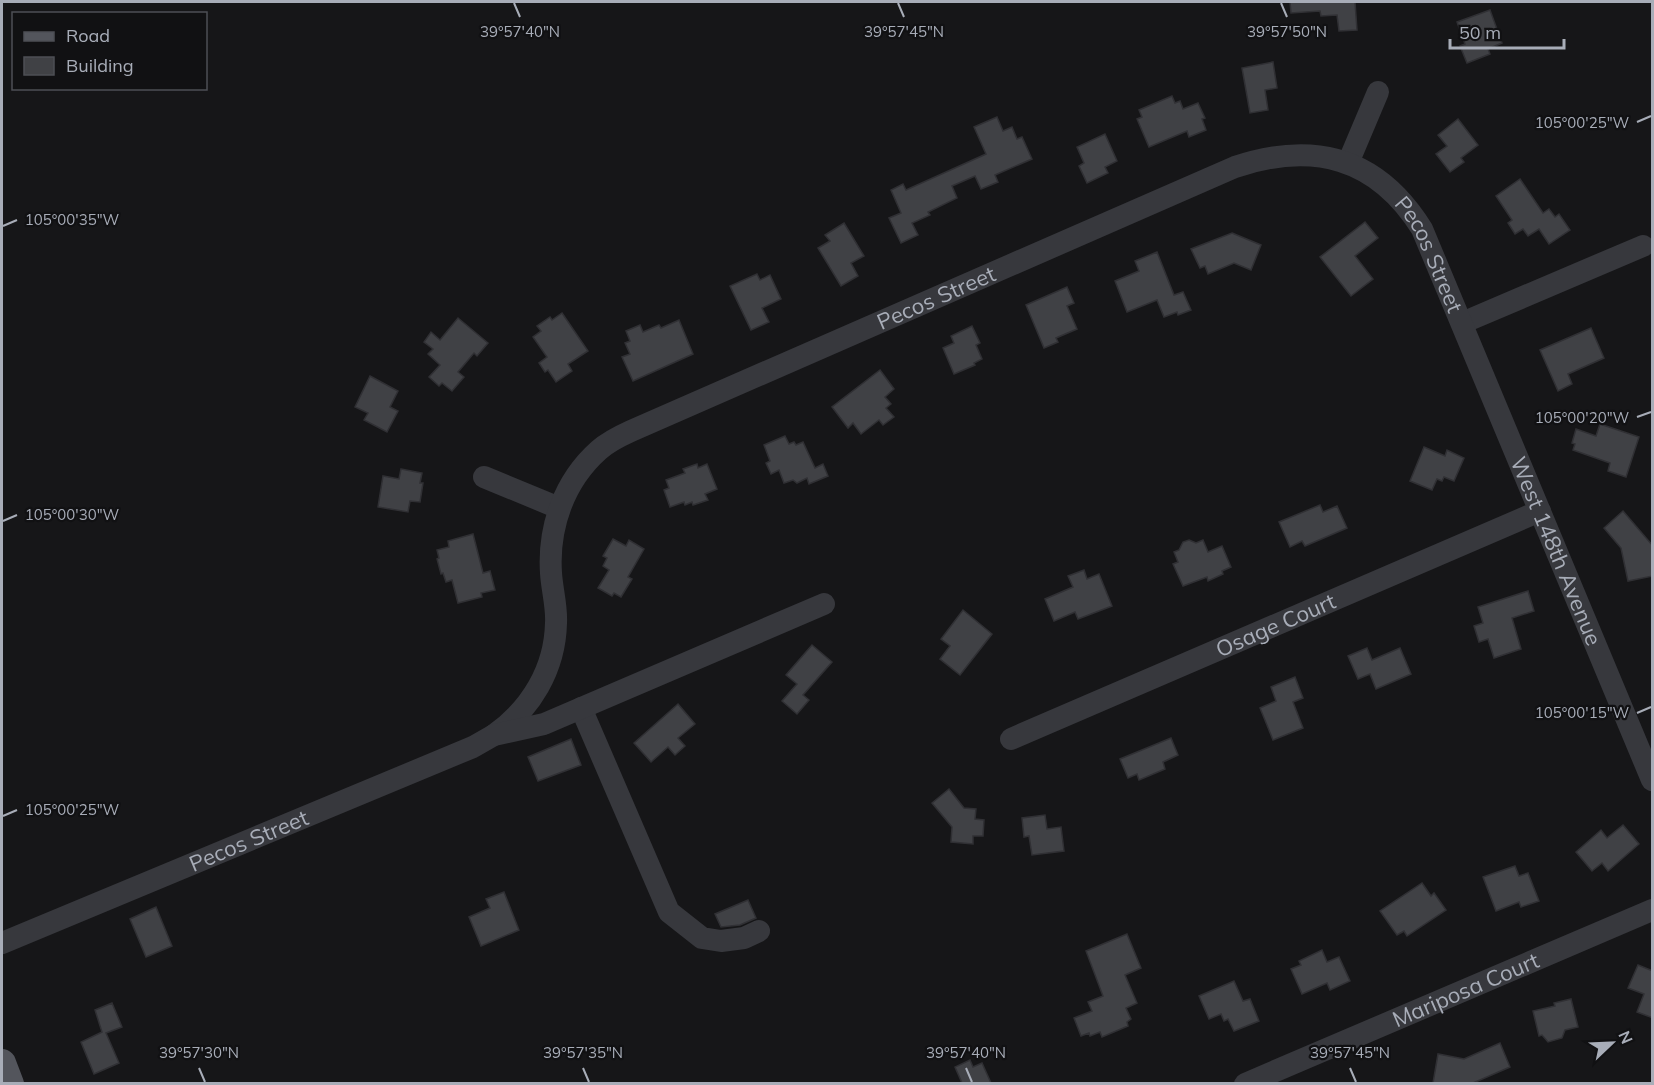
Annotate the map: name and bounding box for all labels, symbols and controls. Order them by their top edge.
legend [12,12,207,90]
scale bar [1450,12,1564,50]
text: 50 m [1459,21,1501,44]
text: 39°57'40"N [480,22,560,41]
text: 39°57'45"N [864,22,944,41]
text: 39°57'50"N [1247,22,1327,41]
text: Road [66,24,110,47]
text: Building [66,54,134,77]
text: 105°00'25"W [1535,113,1630,132]
street label: Pecos Street [1389,190,1469,317]
text: 105°00'35"W [25,210,120,229]
street label: Pecos Street [872,259,1000,336]
text: 105°00'20"W [1535,408,1630,427]
street label: West 148th Avenue [1505,452,1608,650]
text: 105°00'30"W [25,505,120,524]
street label: Osage Court [1211,587,1340,663]
text: 105°00'15"W [1535,703,1630,722]
text: 105°00'25"W [25,800,120,819]
street label: Pecos Street [185,803,313,878]
street label: Mariposa Court [1388,946,1544,1033]
north arrow [1582,1013,1642,1073]
text: N [1614,1028,1637,1047]
text: 39°57'30"N [159,1043,239,1062]
text: 39°57'35"N [543,1043,623,1062]
text: 39°57'40"N [926,1043,1006,1062]
text: 39°57'45"N [1310,1043,1390,1062]

